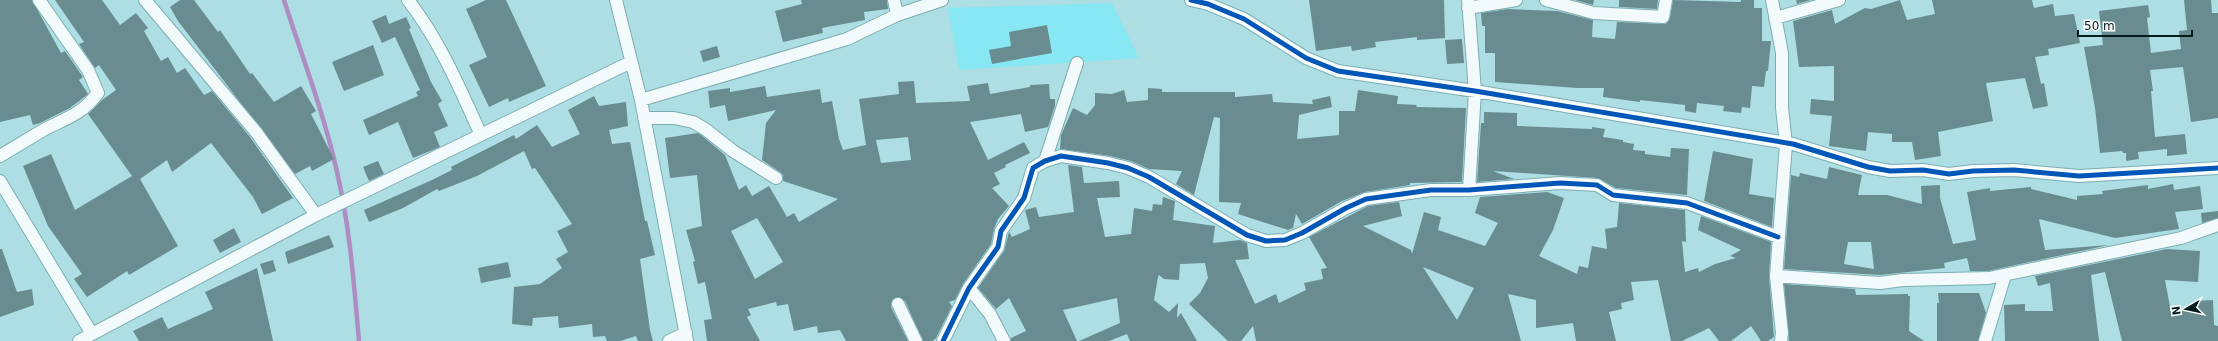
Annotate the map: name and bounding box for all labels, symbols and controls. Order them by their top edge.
scale bar [2078,12,2192,38]
text: 50 m [2084,19,2115,33]
north arrow [2166,289,2206,329]
text: N [2169,305,2184,316]

